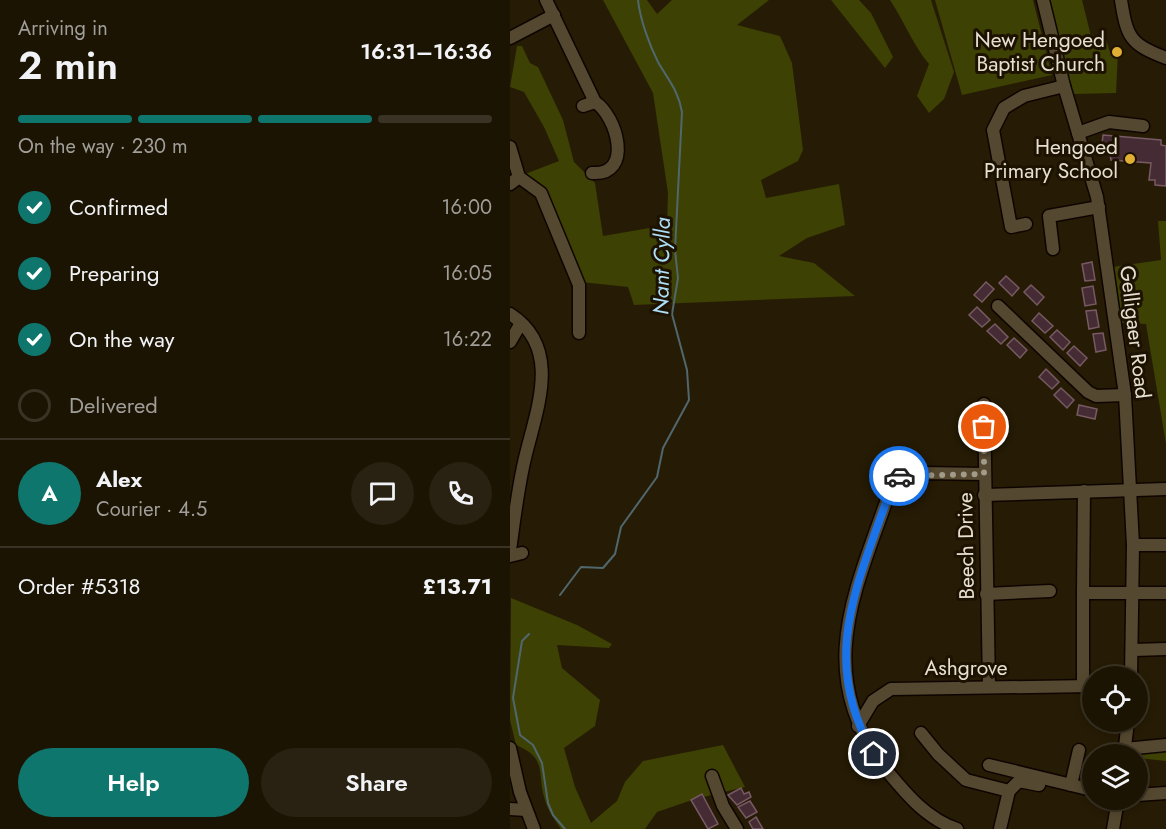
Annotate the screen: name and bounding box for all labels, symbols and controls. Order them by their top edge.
text: Arriving in [18,14,108,43]
place label: New Hengoed Baptist Church [975,25,1105,79]
text: 16:31–16:36 [360,35,492,67]
text: 2 min [18,37,118,94]
marker: New Hengoed Baptist Church [1110,45,1124,59]
text: On the way · 230 m [18,132,188,161]
place label: Hengoed Primary School [984,132,1118,186]
marker: Hengoed Primary School [1123,152,1137,166]
icon: check [18,191,51,224]
text: Confirmed [69,191,168,223]
text: 16:00 [441,193,492,222]
water label: Nant Cylla [644,217,678,315]
icon: check [18,257,51,290]
text: Preparing [69,257,160,289]
text: 16:05 [442,259,492,288]
street label: Gelligaer Road [1112,264,1158,400]
icon: check [18,323,51,356]
text: On the way [69,323,174,355]
text: 16:22 [443,325,492,354]
text: Delivered [69,389,158,421]
pin [958,401,1009,452]
icon: bag [967,410,1000,443]
courier [869,446,929,506]
icon: car [883,460,916,493]
button: chat [351,462,414,525]
button: phone [429,462,492,525]
text: Alex [96,463,142,495]
text: A [41,477,58,509]
street label: Beech Drive [950,492,982,600]
text: Courier · 4.5 [96,495,207,524]
text: Order #5318 [18,570,141,602]
text: £13.71 [422,570,492,602]
street label: Ashgrove [924,653,1008,683]
map controls [1082,666,1148,810]
button: locate [1082,666,1148,732]
pin [848,728,899,779]
icon: home [857,737,890,770]
button: layers [1082,744,1148,810]
button: Help [18,748,249,817]
button: Share [261,748,492,817]

